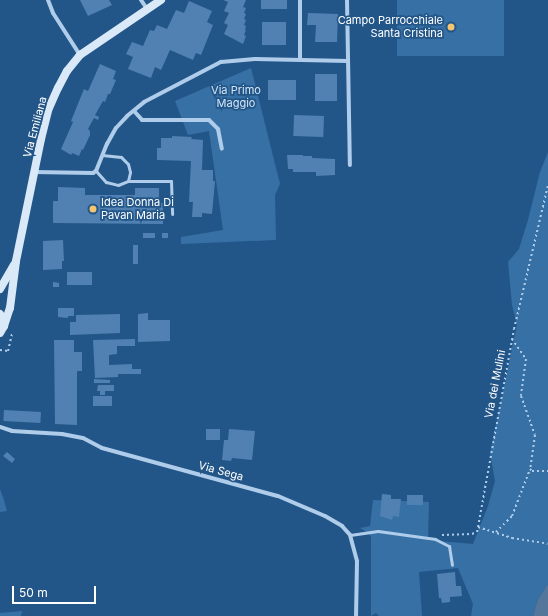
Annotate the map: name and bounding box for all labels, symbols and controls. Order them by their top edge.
place label: Campo Parrocchiale Santa Cristina [338,14,443,40]
marker: Campo Parrocchiale Santa Cristina [446,22,456,32]
park label: Via Primo Maggio [211,84,261,110]
street label: Via Emiliana [21,95,49,159]
place label: Idea Donna Di Pavan Maria [101,196,174,222]
marker: Idea Donna Di Pavan Maria [88,204,98,214]
street label: Via dei Mulini [482,349,508,419]
street label: Via Sega [197,459,245,483]
scale bar [14,578,98,604]
text: 50 m [19,585,48,600]

